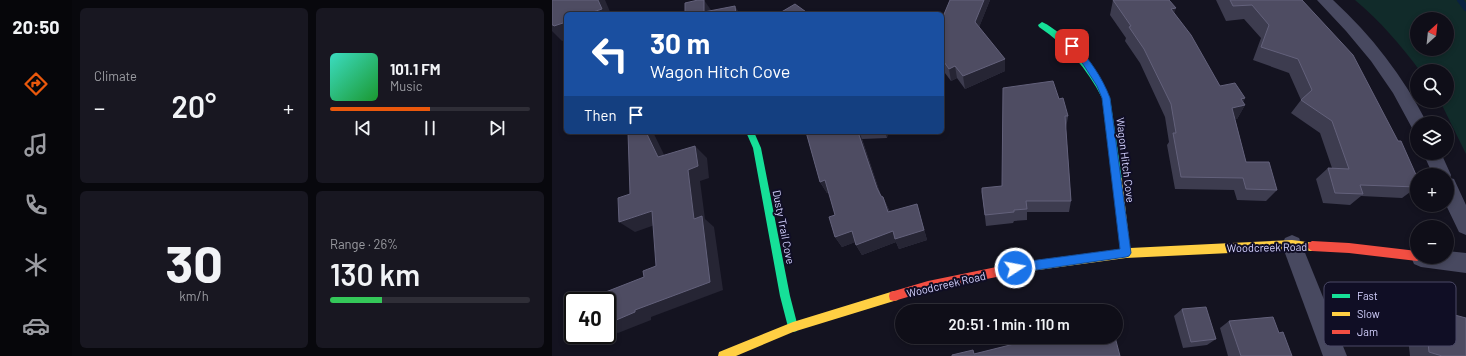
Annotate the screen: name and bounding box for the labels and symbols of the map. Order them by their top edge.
north arrow [1410,12,1454,56]
pin [1055,29,1089,63]
street label: Wagon Hitch Cove [1114,117,1138,203]
street label: Dusty Trail Cove [770,189,798,265]
street label: Woodcreek Road [1227,240,1307,254]
position arrow [994,247,1036,289]
street label: Woodcreek Road [905,269,987,299]
legend [1324,282,1456,346]
text: Fast [1357,289,1378,302]
speed limit sign: 40 [564,292,616,344]
text: Slow [1357,307,1380,320]
text: Jam [1357,325,1378,338]

